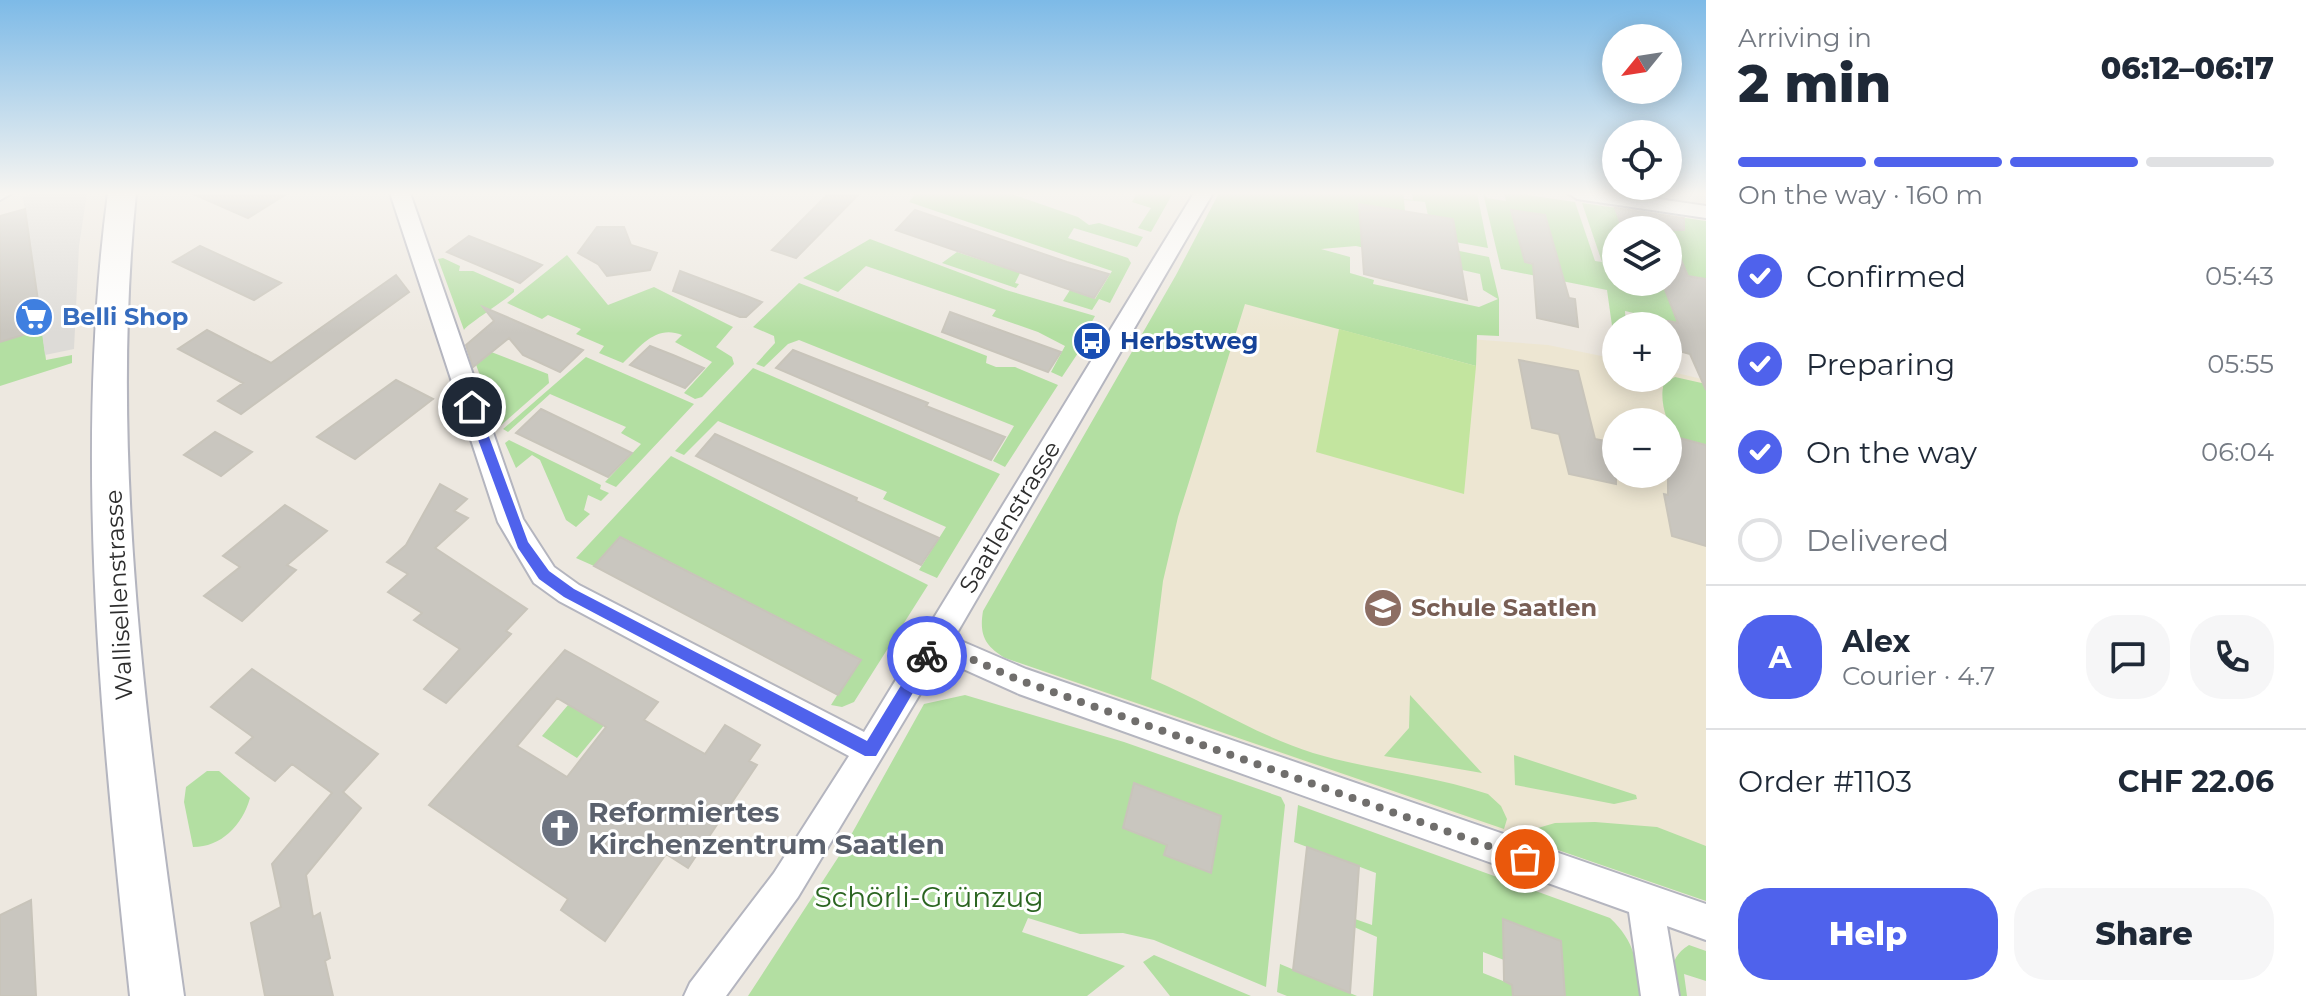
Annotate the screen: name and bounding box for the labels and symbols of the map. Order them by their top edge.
north arrow [1602,24,1682,104]
supermarket icon: Belli Shop [13,296,55,338]
place label: Belli Shop [62,302,188,331]
bus stop icon: Herbstweg [1071,320,1113,362]
place label: Herbstweg [1120,326,1258,355]
pin [438,373,506,441]
street label: Saatlenstrasse [953,435,1066,598]
street label: Wallisellenstrasse [99,489,138,701]
school or university icon: Schule Saatlen [1362,587,1404,629]
place label: Schule Saatlen [1411,593,1597,622]
courier [887,616,967,696]
place label: Reformiertes Kirchenzentrum Saatlen [588,795,945,861]
church icon: Reformiertes Kirchenzentrum Saatlen [539,807,581,849]
pin [1491,825,1559,893]
park label: Schörli-Grünzug [814,880,1044,914]

